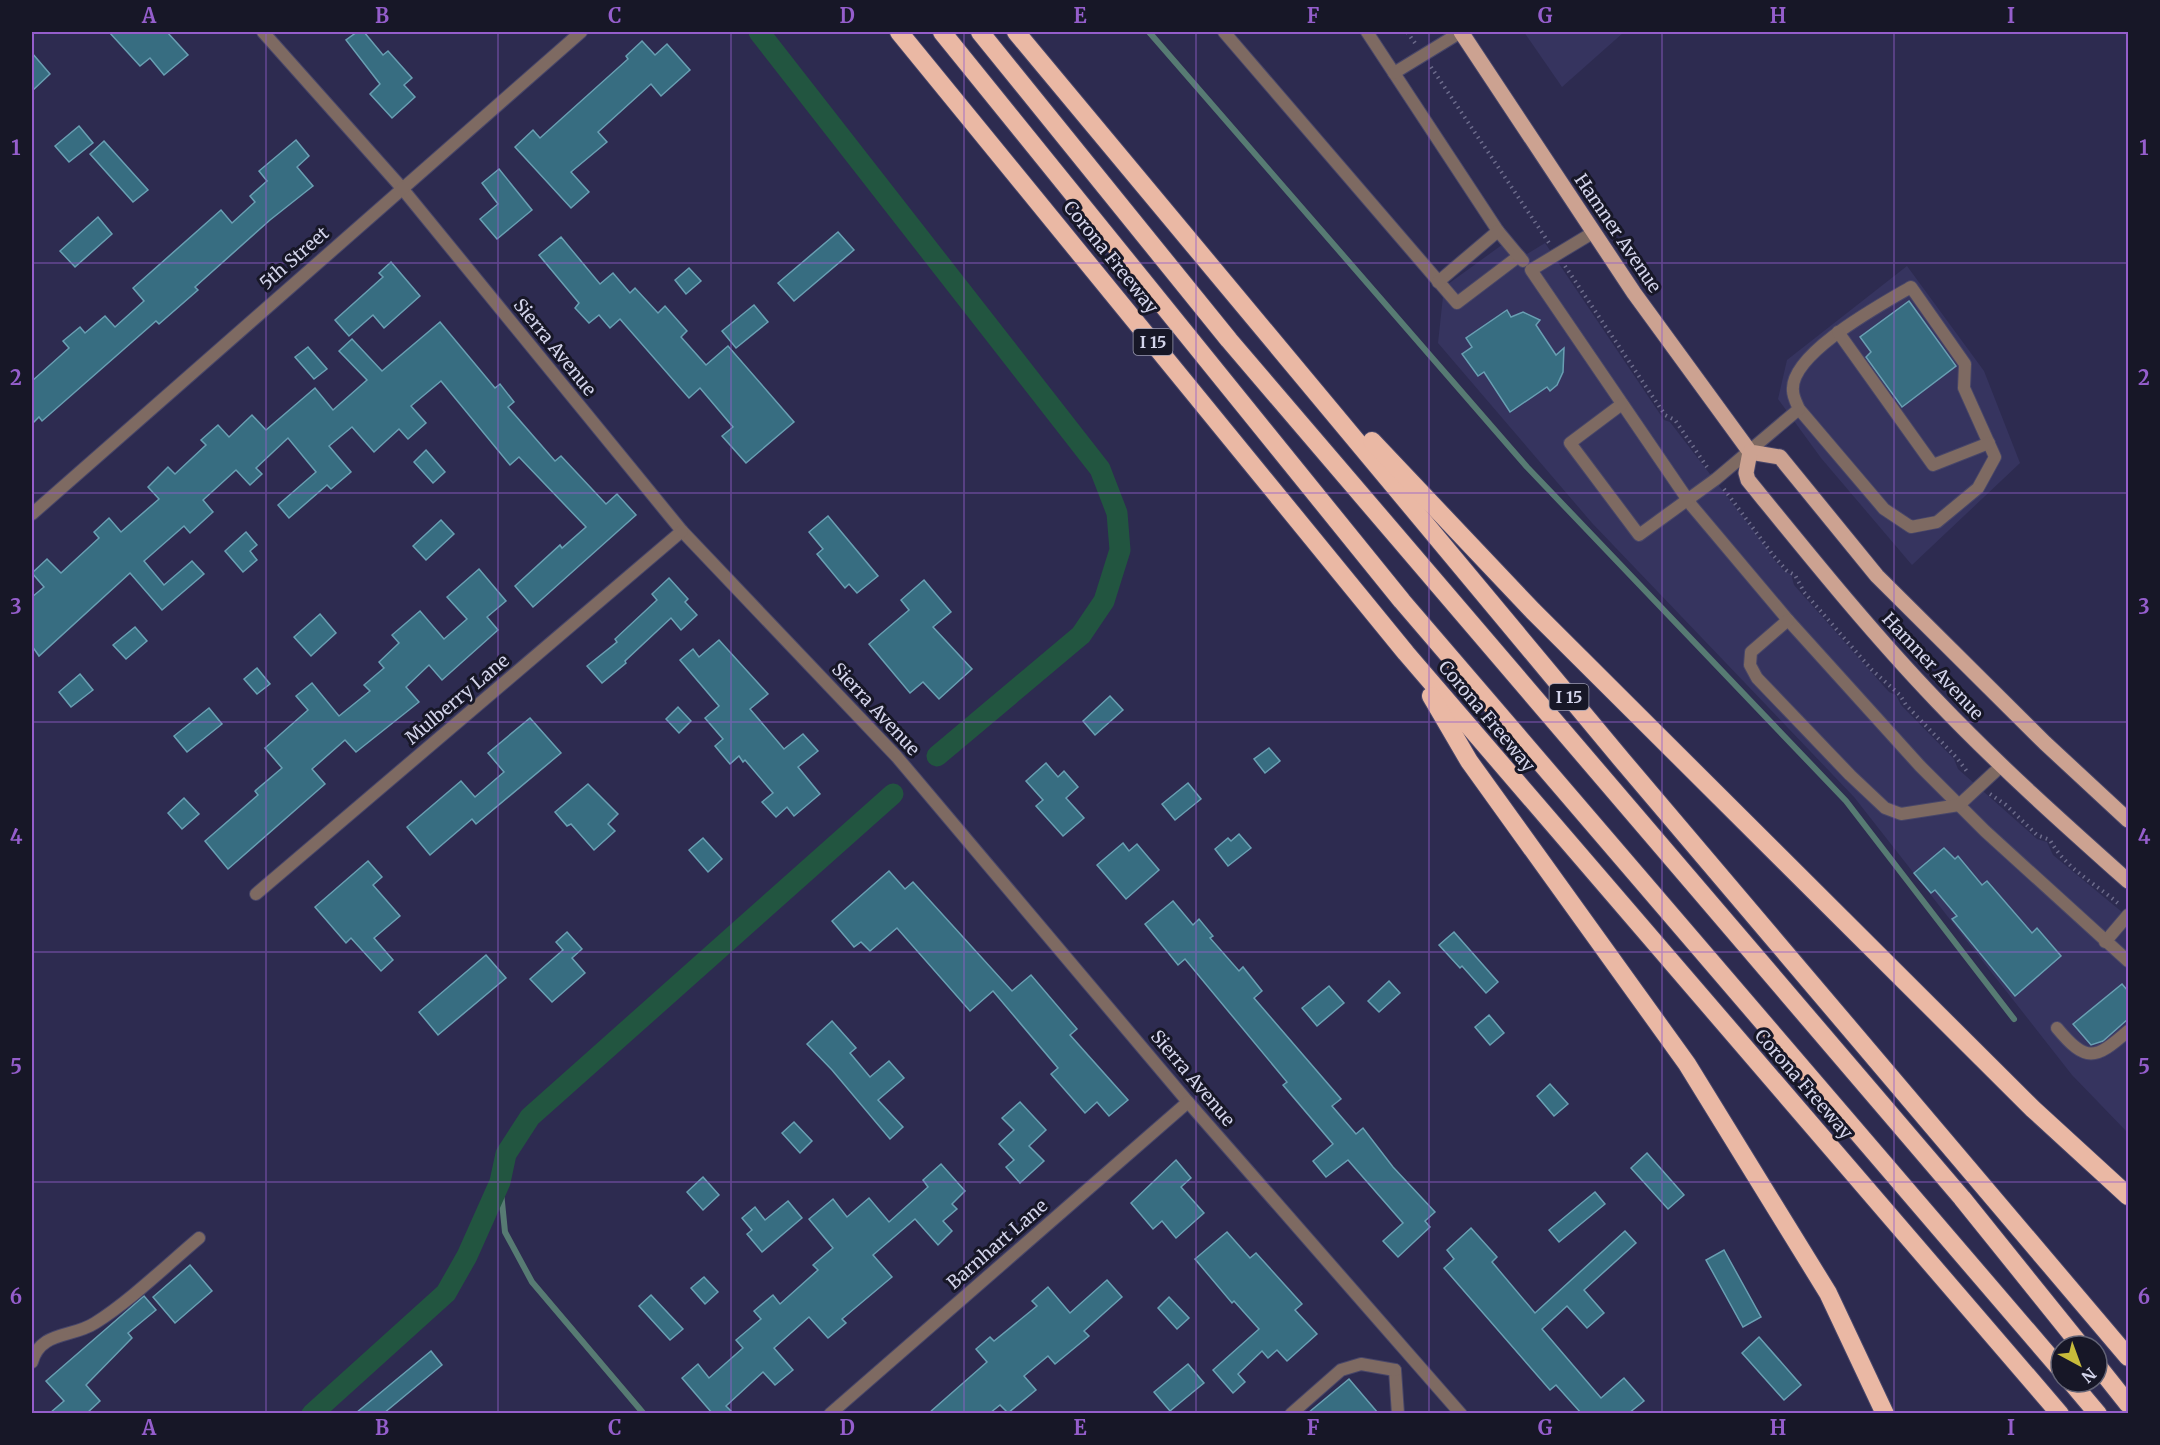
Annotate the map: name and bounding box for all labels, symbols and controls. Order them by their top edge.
text: A [141,3,157,28]
text: B [375,3,389,28]
text: C [608,3,622,28]
text: D [839,3,855,28]
text: E [1073,3,1087,28]
text: F [1307,3,1320,28]
text: G [1538,3,1553,28]
text: H [1770,3,1786,28]
text: I [2007,3,2015,28]
text: 1 [11,135,21,160]
text: 1 [2139,135,2149,160]
street label: Hamner Avenue [1570,169,1666,297]
street label: Corona Freeway [1059,196,1164,318]
street label: 5th Street [255,222,333,294]
street label: Sierra Avenue [509,294,601,400]
road number: I 15 [1134,329,1172,355]
text: 2 [10,365,22,390]
text: 2 [2138,365,2150,390]
text: 3 [10,594,22,619]
text: 3 [2138,594,2150,619]
street label: Hamner Avenue [1877,607,1989,725]
street label: Mulberry Lane [400,649,514,749]
street label: Corona Freeway [1434,656,1541,777]
street label: Sierra Avenue [827,658,925,760]
road number: I 15 [1550,684,1588,710]
text: 4 [10,824,23,849]
text: 4 [2138,824,2151,849]
street label: Corona Freeway [1750,1024,1858,1144]
street label: Sierra Avenue [1146,1025,1240,1131]
text: 5 [10,1054,22,1079]
text: 5 [2138,1054,2150,1079]
street label: Barnhart Lane [942,1194,1052,1294]
text: 6 [10,1284,22,1309]
text: 6 [2138,1284,2150,1309]
north arrow [2049,1334,2109,1394]
text: N [2077,1364,2100,1387]
text: A [141,1415,157,1440]
text: B [375,1415,389,1440]
text: C [608,1415,622,1440]
text: D [839,1415,855,1440]
text: E [1073,1415,1087,1440]
text: F [1307,1415,1320,1440]
text: G [1538,1415,1553,1440]
text: H [1770,1415,1786,1440]
text: I [2007,1415,2015,1440]

